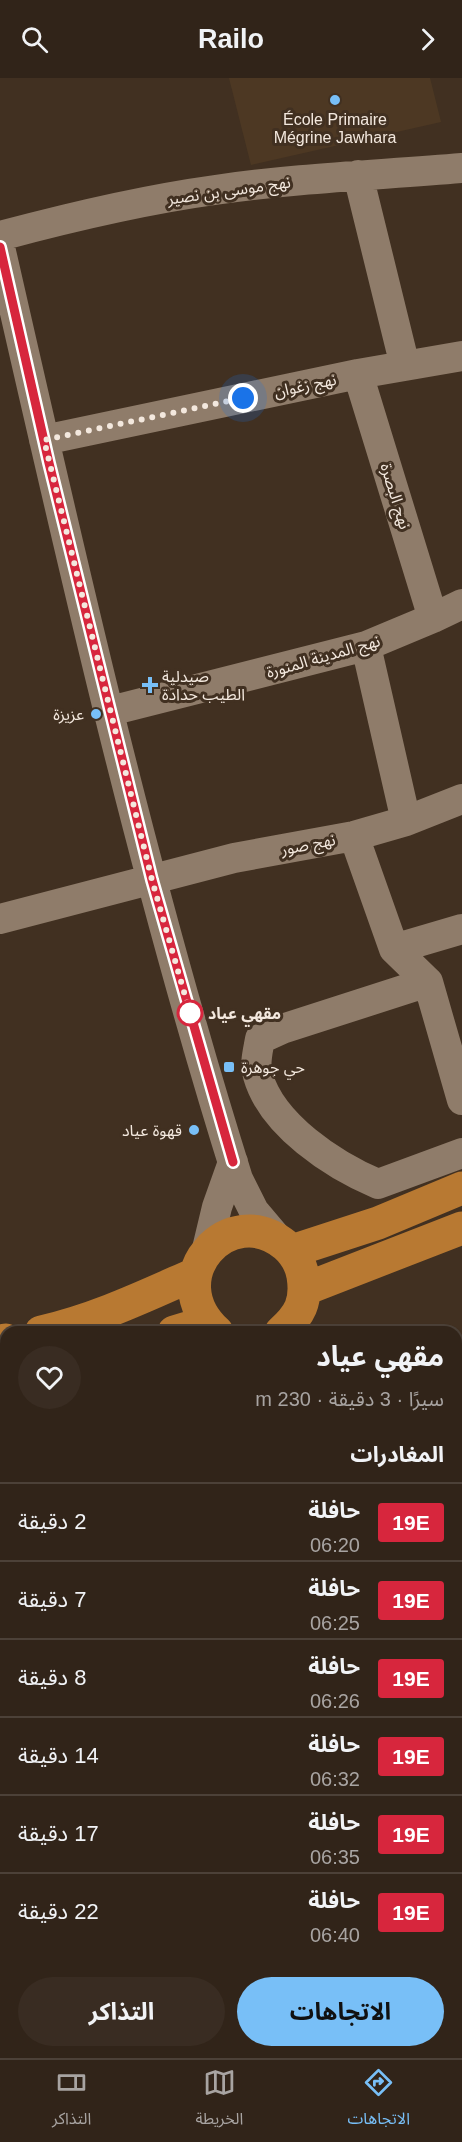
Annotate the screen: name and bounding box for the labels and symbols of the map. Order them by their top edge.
marker: École Primaire Mégrine Jawhara [328,93,342,107]
place label: École Primaire Mégrine Jawhara [274,110,396,146]
street label: نهج موسى بن نصير [165,173,292,212]
street label: نهج زغوان [272,371,339,404]
your location [228,383,258,413]
street label: نهج البصرة [374,461,414,532]
street label: نهج المدينة المنورة [264,632,383,685]
place label: صيدلية الطيب حدادة [162,668,245,703]
marker: صيدلية الطيب حدادة [143,678,157,692]
place label: عزيزة [53,706,84,724]
marker: عزيزة [89,707,103,721]
street label: نهج صور [278,831,338,862]
marker: مقهي عياد [177,1000,203,1026]
place label: مقهي عياد [208,1005,281,1027]
place label: حي جوهرة [241,1059,305,1080]
marker: حي جوهرة [222,1060,236,1074]
place label: قهوة عياد [122,1122,182,1140]
marker: قهوة عياد [187,1123,201,1137]

